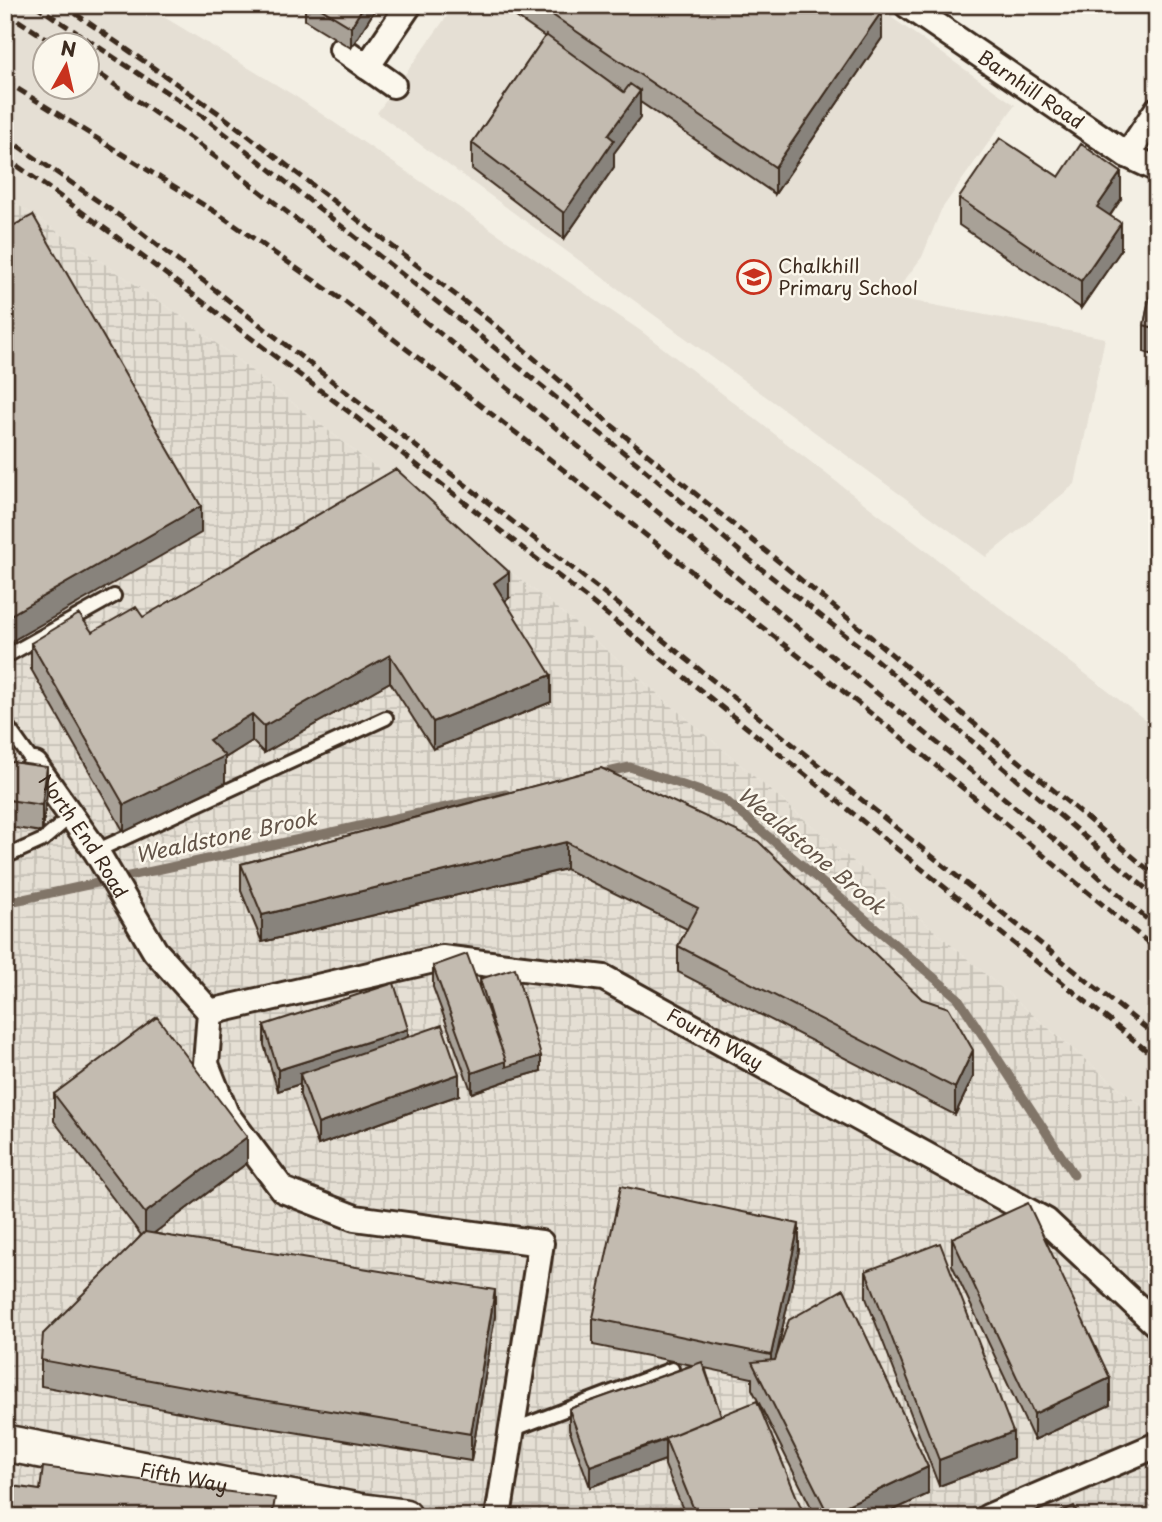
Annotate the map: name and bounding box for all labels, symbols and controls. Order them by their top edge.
north arrow [32,32,102,102]
text: N [59,33,78,63]
street label: Barnhill Road [973,42,1090,135]
place label: Chalkhill Primary School [778,251,918,301]
school or university icon: Chalkhill Primary School [735,258,773,296]
street label: North End Road [33,768,136,903]
water label: Wealdstone Brook [731,778,894,922]
water label: Wealdstone Brook [132,800,320,870]
street label: Fourth Way [662,1000,769,1076]
street label: Fifth Way [138,1454,230,1499]

